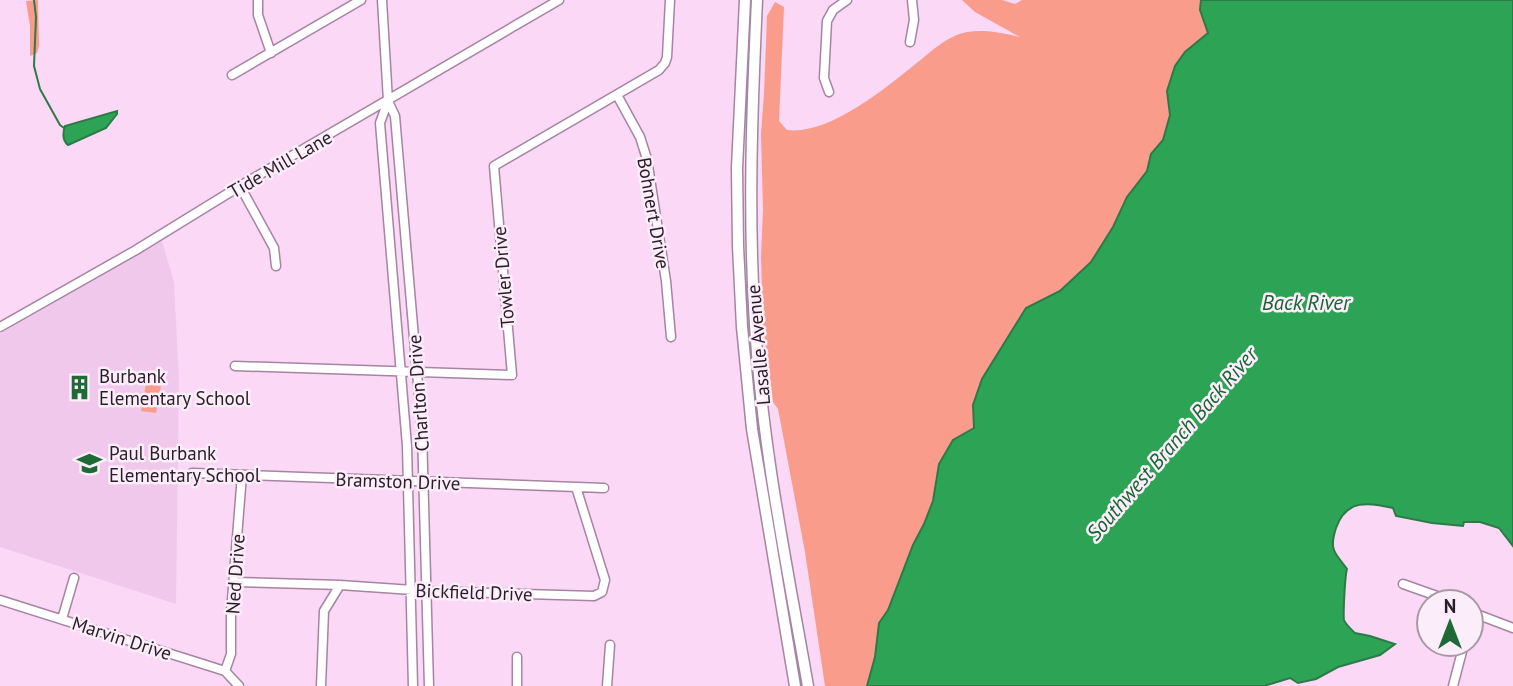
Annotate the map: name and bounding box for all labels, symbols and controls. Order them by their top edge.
street label: Tide Mill Lane [224,125,336,203]
street label: Bohnert Drive [632,155,676,271]
street label: Towler Drive [487,225,519,329]
street label: Lasalle Avenue [741,284,775,406]
water label: Back River [1262,289,1352,316]
street label: Charlton Drive [402,334,434,452]
water label: Southwest Branch Back River [1080,340,1264,546]
place label: Burbank Elementary School [99,364,251,410]
building icon: Burbank Elementary School [65,373,93,401]
place label: Paul Burbank Elementary School [109,441,261,487]
school or university icon: Paul Burbank Elementary School [75,450,103,478]
street label: Bramston Drive [335,467,461,495]
street label: Ned Drive [220,533,250,615]
street label: Bickfield Drive [415,578,533,606]
north arrow [1415,588,1485,658]
text: N [1444,594,1456,618]
street label: Marvin Drive [69,611,175,665]

